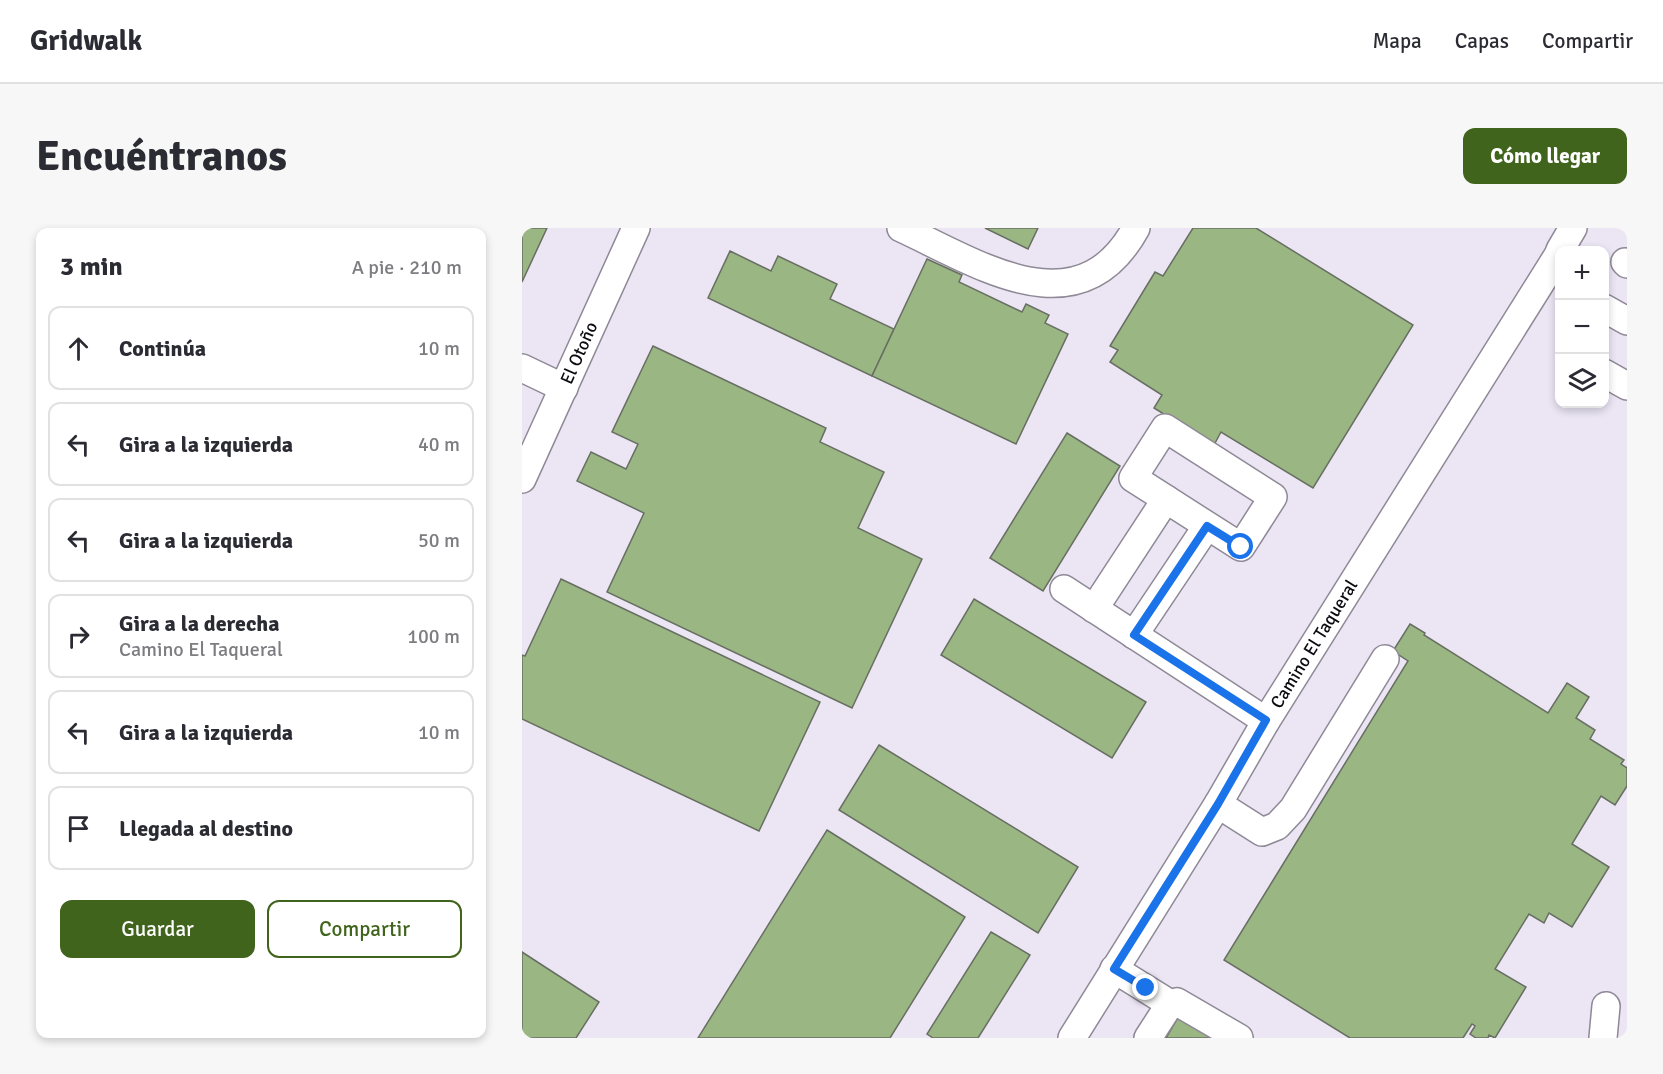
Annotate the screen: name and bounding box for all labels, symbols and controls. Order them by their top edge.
text: Gridwalk [30,24,142,58]
text: Mapa [1372,28,1422,54]
text: Capas [1455,28,1509,54]
text: Compartir [1542,28,1633,54]
button: Cómo llegar [1463,128,1627,184]
text: Encuéntranos [36,131,287,182]
map controls [1555,246,1609,408]
button: + [1555,246,1609,300]
text: 3 min [60,251,123,283]
text: A pie · 210 m [352,255,462,280]
button: − [1555,300,1609,354]
street label: El Otoño [556,318,602,388]
icon: ahead [62,332,95,365]
text: Continúa [119,335,206,362]
text: 10 m [418,336,460,361]
button: layers [1555,354,1609,408]
icon: left [62,428,95,461]
text: Gira a la izquierda [119,431,293,458]
text: 40 m [418,432,460,457]
icon: left [62,524,95,557]
text: Gira a la izquierda [119,527,293,554]
text: 50 m [418,528,460,553]
route start [1227,533,1253,559]
street label: Camino El Taqueral [1266,576,1362,712]
text: Gira a la derecha [119,610,280,637]
icon: right [62,620,95,653]
text: 100 m [407,624,460,649]
text: Camino El Taqueral [119,637,283,662]
icon: left [62,716,95,749]
text: Gira a la izquierda [119,719,293,746]
text: 10 m [418,720,460,745]
icon: arrive [62,812,95,845]
text: Llegada al destino [119,815,293,842]
button: Guardar [60,900,255,958]
button: Compartir [267,900,462,958]
route end [1132,974,1158,1000]

